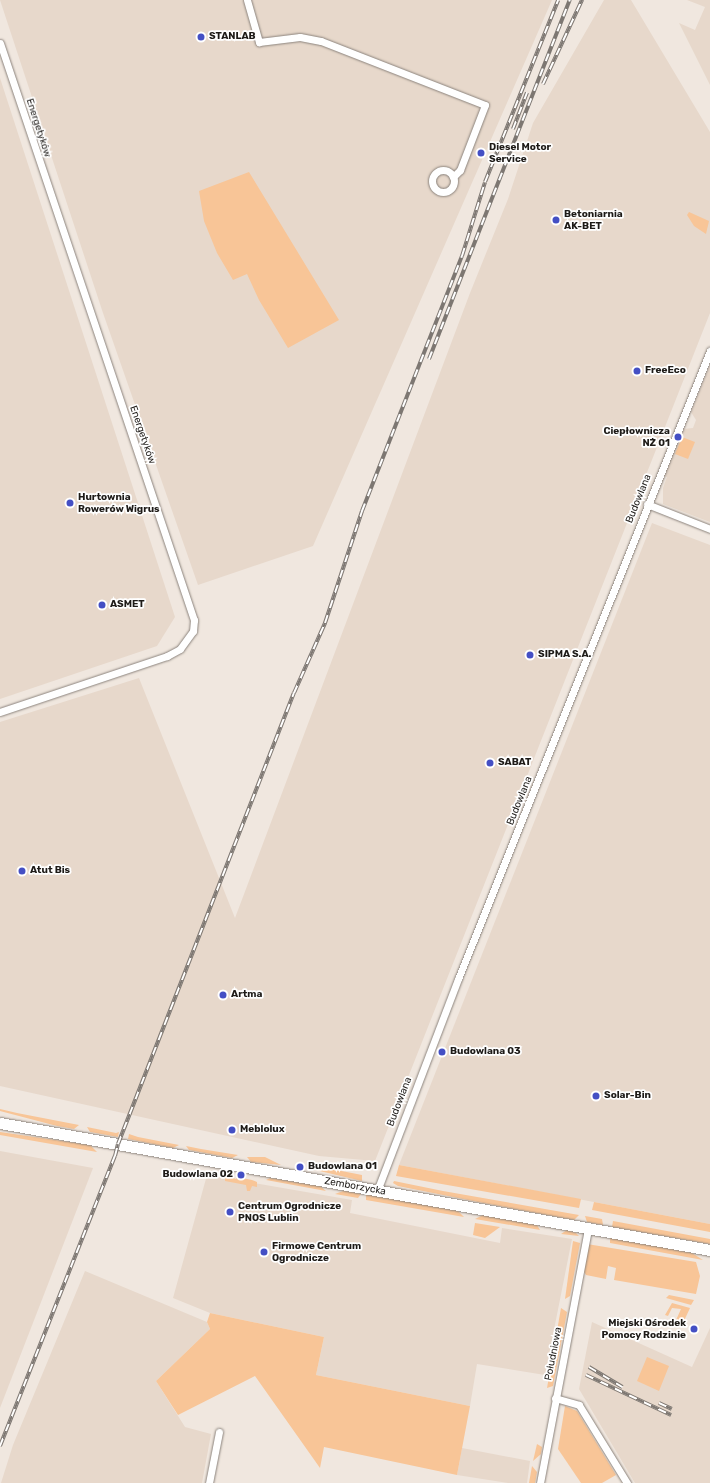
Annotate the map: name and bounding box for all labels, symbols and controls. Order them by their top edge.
place label: STANLAB [209,31,256,43]
marker: STANLAB [196,32,206,42]
street label: Energetyków [23,97,53,159]
place label: Diesel Motor Service [489,141,551,164]
marker: Diesel Motor Service [476,148,486,158]
place label: Betoniarnia AK-BET [564,208,623,232]
marker: Betoniarnia AK-BET [551,215,561,225]
place label: FreeEco [645,365,686,377]
marker: FreeEco [632,366,642,376]
street label: Energetyków [126,404,158,466]
place label: Ciepłownicza NŻ 01 [603,425,670,448]
marker: Ciepłownicza NŻ 01 [673,432,683,442]
street label: Budowlana [624,473,654,525]
place label: Hurtownia Rowerów Wigrus [78,491,160,514]
marker: Hurtownia Rowerów Wigrus [65,498,75,508]
place label: ASMET [110,599,145,611]
marker: ASMET [97,600,107,610]
place label: SIPMA S.A. [538,649,592,661]
marker: SIPMA S.A. [525,650,535,660]
place label: SABAT [498,757,531,769]
marker: SABAT [485,758,495,768]
street label: Budowlana [505,775,535,827]
place label: Atut Bis [30,865,70,877]
marker: Atut Bis [17,866,27,876]
place label: Artma [231,989,262,1001]
marker: Artma [218,990,228,1000]
place label: Budowlana 03 [450,1046,521,1058]
marker: Budowlana 03 [437,1047,447,1057]
street label: Budowlana [385,1076,415,1128]
place label: Solar-Bin [604,1090,651,1102]
marker: Solar-Bin [591,1091,601,1101]
place label: Meblolux [240,1124,285,1136]
marker: Meblolux [227,1125,237,1135]
place label: Budowlana 01 [308,1161,377,1173]
marker: Budowlana 01 [295,1162,305,1172]
place label: Budowlana 02 [162,1169,233,1181]
marker: Budowlana 02 [236,1170,246,1180]
street label: Zemborzycka [323,1176,387,1198]
place label: Centrum Ogrodnicze PNOS Lublin [238,1200,341,1224]
marker: Centrum Ogrodnicze PNOS Lublin [225,1207,235,1217]
place label: Firmowe Centrum Ogrodnicze [272,1240,361,1264]
marker: Firmowe Centrum Ogrodnicze [259,1247,269,1257]
place label: Miejski Ośrodek Pomocy Rodzinie [601,1317,686,1340]
marker: Miejski Ośrodek Pomocy Rodzinie [689,1324,699,1334]
street label: Południowa [543,1326,565,1382]

